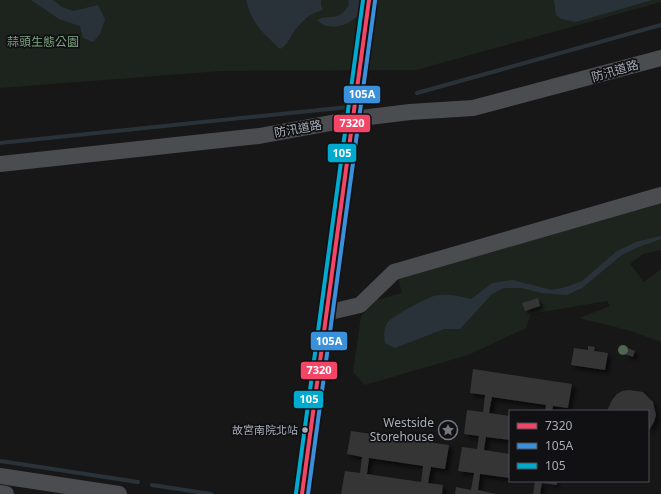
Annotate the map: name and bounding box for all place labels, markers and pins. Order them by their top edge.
place label: Westside Storehouse [370,414,434,445]
place icon: Westside Storehouse [437,419,459,441]
place label: 故宮南院北站 [232,422,298,437]
marker: 故宮南院北站 [300,425,310,435]

